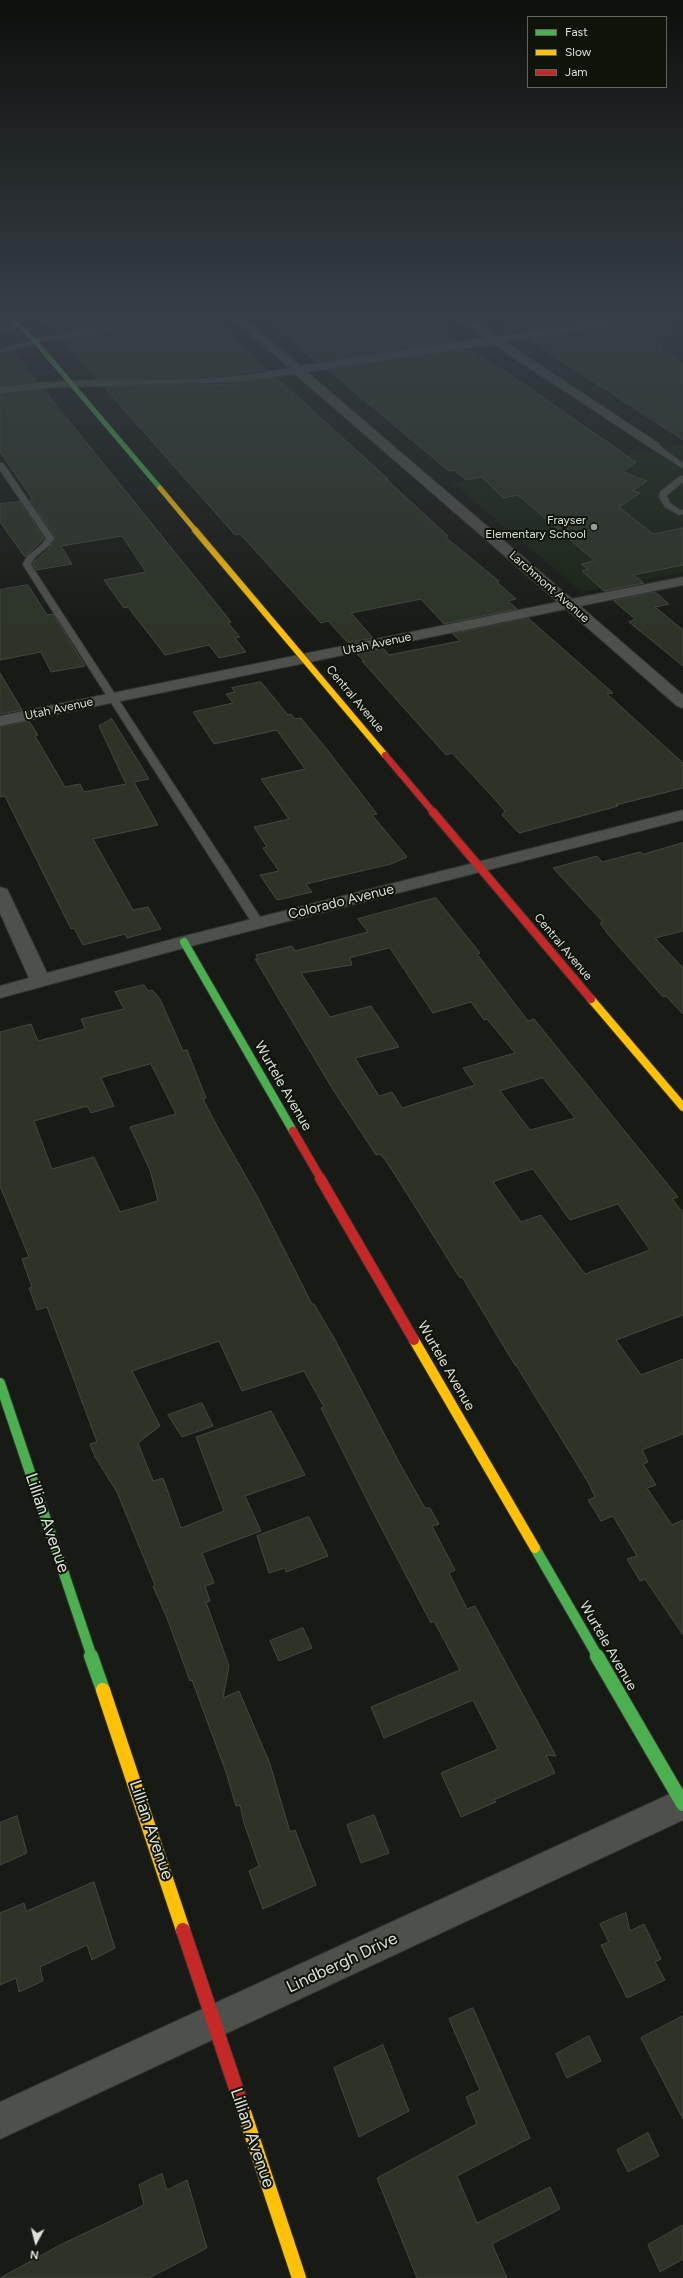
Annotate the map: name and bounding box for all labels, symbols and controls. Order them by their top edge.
legend [527,16,667,88]
text: Fast [565,25,588,39]
text: Slow [565,45,591,59]
text: Jam [565,65,588,79]
place label: Frayser Elementary School [485,513,586,541]
marker: Frayser Elementary School [589,522,599,532]
street label: Larchmont Avenue [506,548,592,626]
street label: Utah Avenue [342,630,412,658]
street label: Central Avenue [323,663,387,735]
street label: Utah Avenue [24,695,94,723]
street label: Colorado Avenue [286,881,396,923]
street label: Central Avenue [531,911,595,983]
street label: Wurtele Avenue [251,1038,315,1134]
street label: Wurtele Avenue [414,1318,478,1414]
street label: Lillian Avenue [20,1470,74,1576]
street label: Wurtele Avenue [576,1598,640,1694]
street label: Lillian Avenue [124,1777,178,1883]
street label: Lindbergh Drive [283,1928,401,1998]
street label: Lillian Avenue [225,2085,279,2191]
north arrow [16,2222,56,2262]
text: N [29,2247,40,2261]

